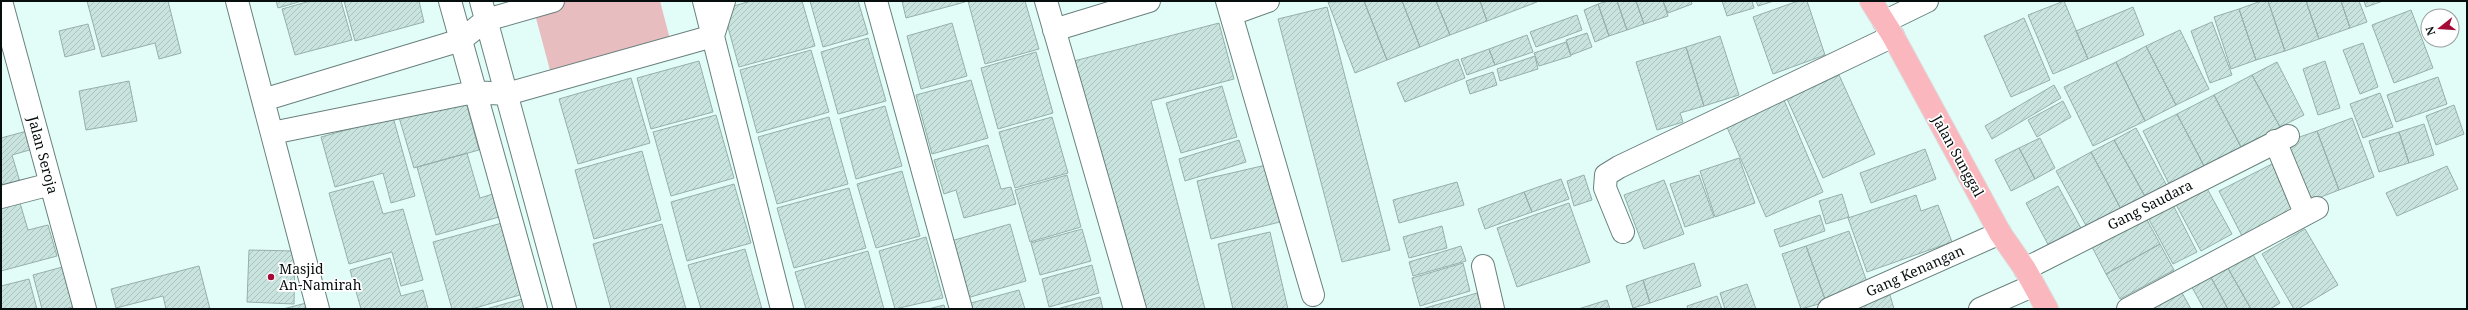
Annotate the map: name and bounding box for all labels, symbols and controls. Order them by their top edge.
north arrow [2420,8,2460,48]
text: N [2421,24,2438,37]
street label: Jalan Sunggal [1928,111,1989,201]
street label: Jalan Seroja [24,113,63,196]
street label: Gang Saudara [2104,175,2196,234]
street label: Gang Kenangan [1863,240,1967,301]
place label: Masjid An-Namirah [279,259,362,294]
marker: Masjid An-Namirah [266,272,276,282]

